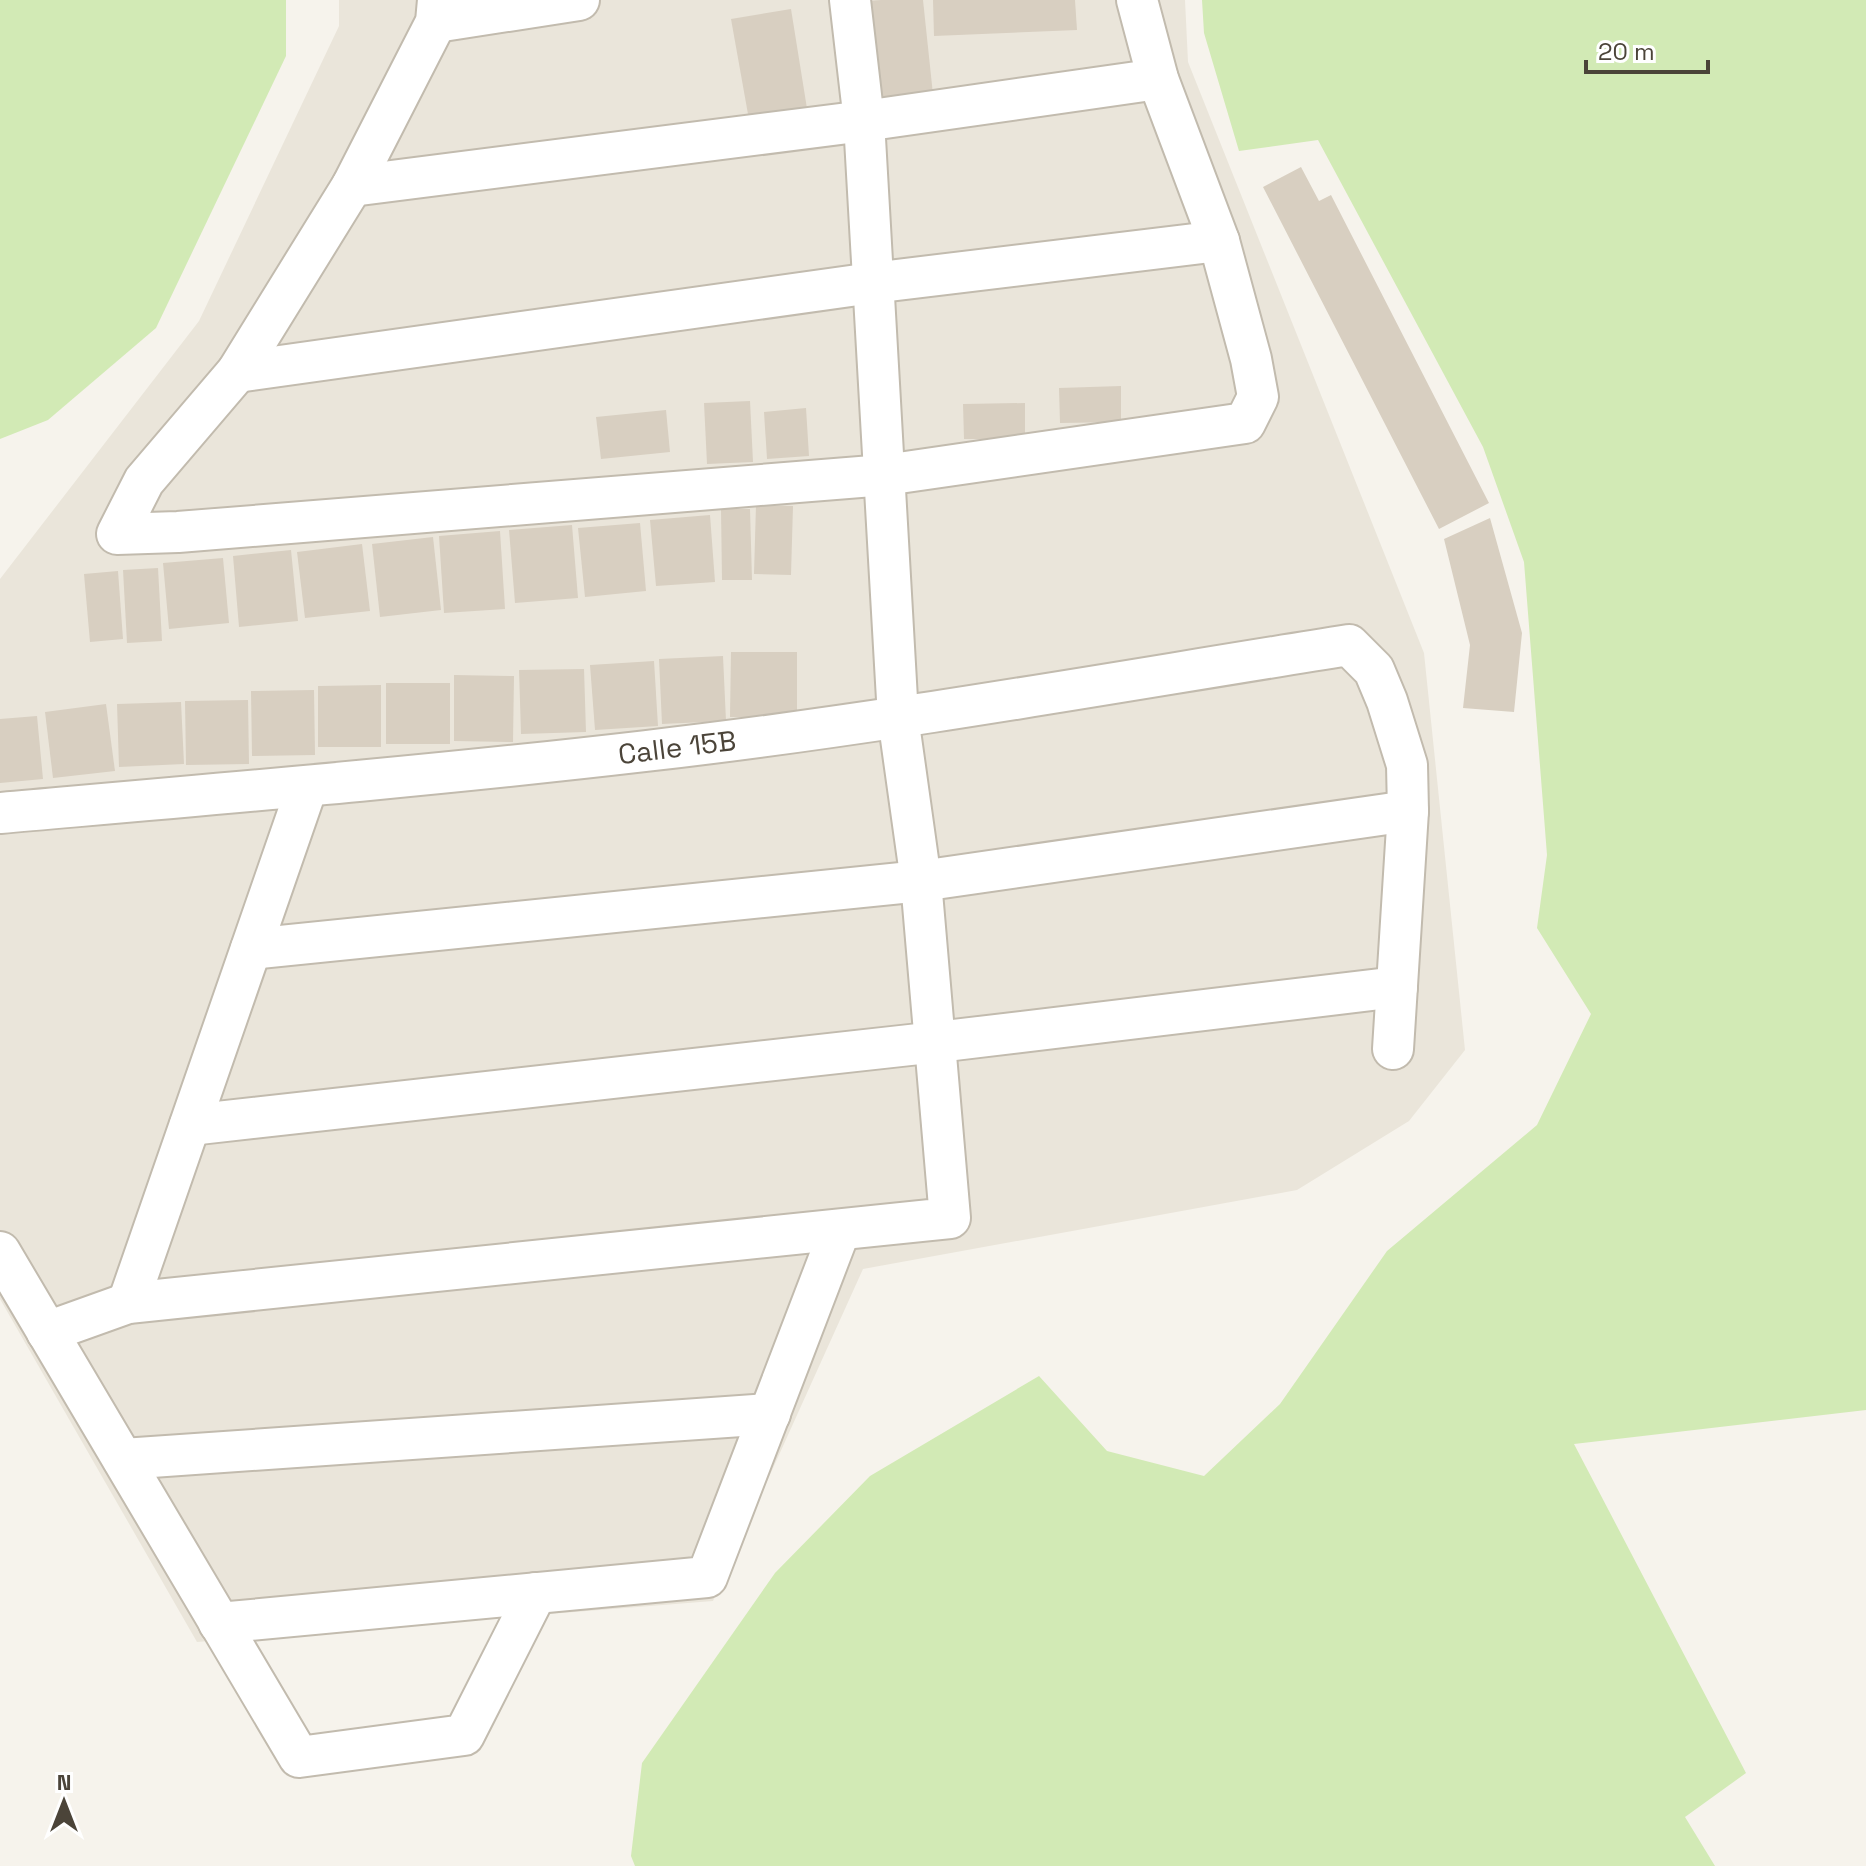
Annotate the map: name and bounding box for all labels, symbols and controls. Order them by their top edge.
scale bar [1586,24,1708,74]
text: 20 m [1598,36,1655,67]
street label: Calle 15B [616,722,738,772]
north arrow [24,1762,104,1842]
text: N [57,1768,71,1796]

